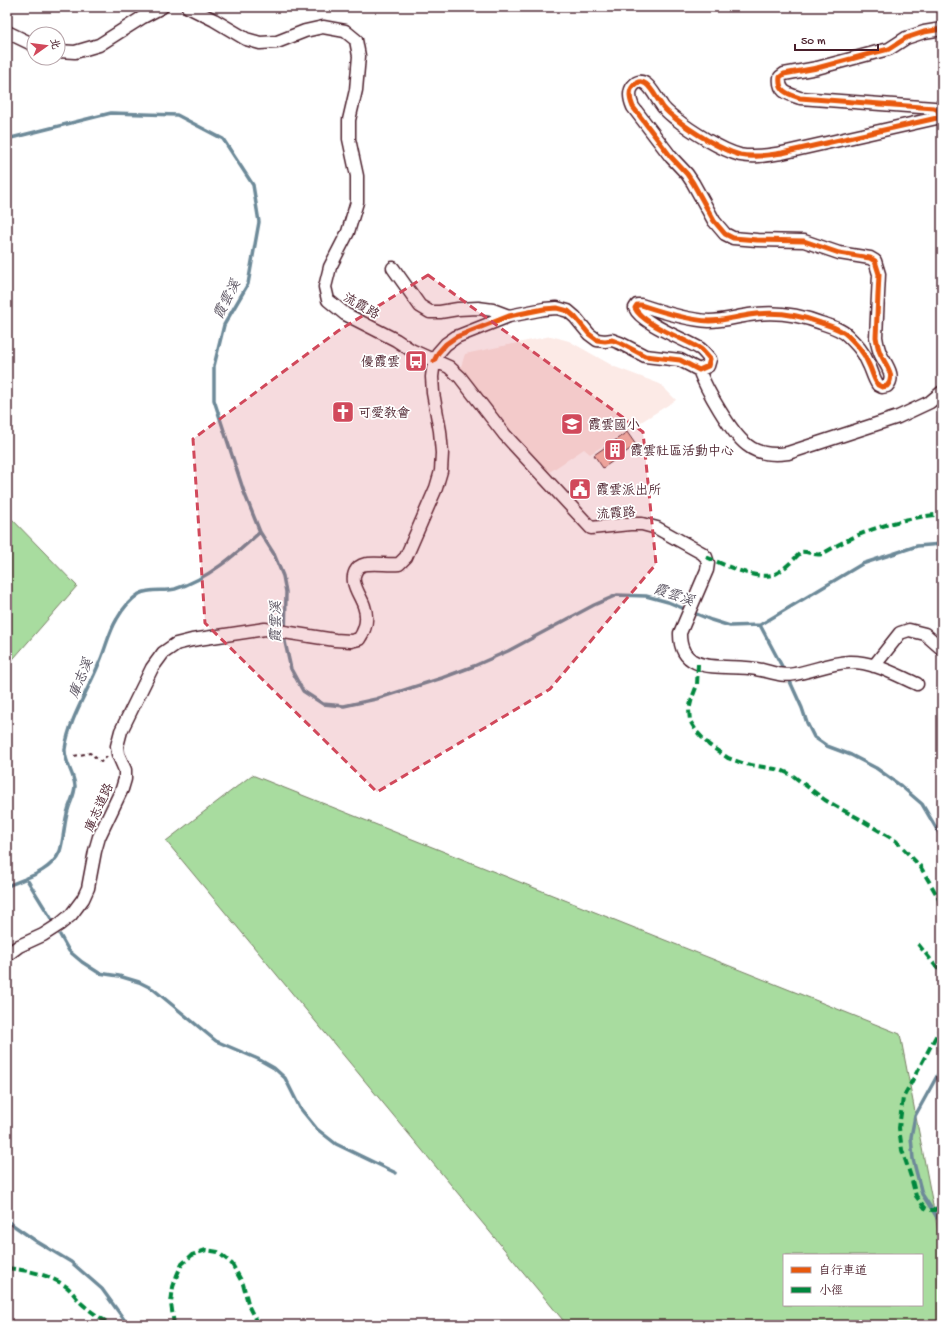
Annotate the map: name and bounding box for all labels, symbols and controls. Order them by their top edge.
north arrow [26,26,66,66]
scale bar [795,26,878,52]
text: 50 m [801,35,826,49]
text: 北 [47,37,61,51]
water label: 霞雲溪 [210,276,246,323]
street label: 流霞路 [340,289,382,323]
bus stop icon: 優霞雲 [403,348,429,374]
place label: 優霞雲 [361,354,400,371]
church icon: 可愛教會 [330,399,356,425]
place label: 可愛教會 [358,406,410,422]
school or university icon: 霞雲國小 [559,411,585,437]
place label: 霞雲國小 [588,417,640,434]
building icon: 霞雲社區活動中心 [602,437,628,463]
place label: 霞雲社區活動中心 [630,443,734,460]
public building icon: 霞雲派出所 [567,476,593,502]
place label: 霞雲派出所 [596,482,661,499]
street label: 流霞路 [596,504,636,523]
water label: 霞雲溪 [651,581,697,612]
water label: 霞雲溪 [268,600,286,643]
water label: 庫志溪 [66,655,98,702]
street label: 庫志道路 [82,781,118,835]
legend [783,1254,923,1306]
text: 自行車道 [819,1264,867,1279]
text: 小徑 [819,1284,843,1299]

